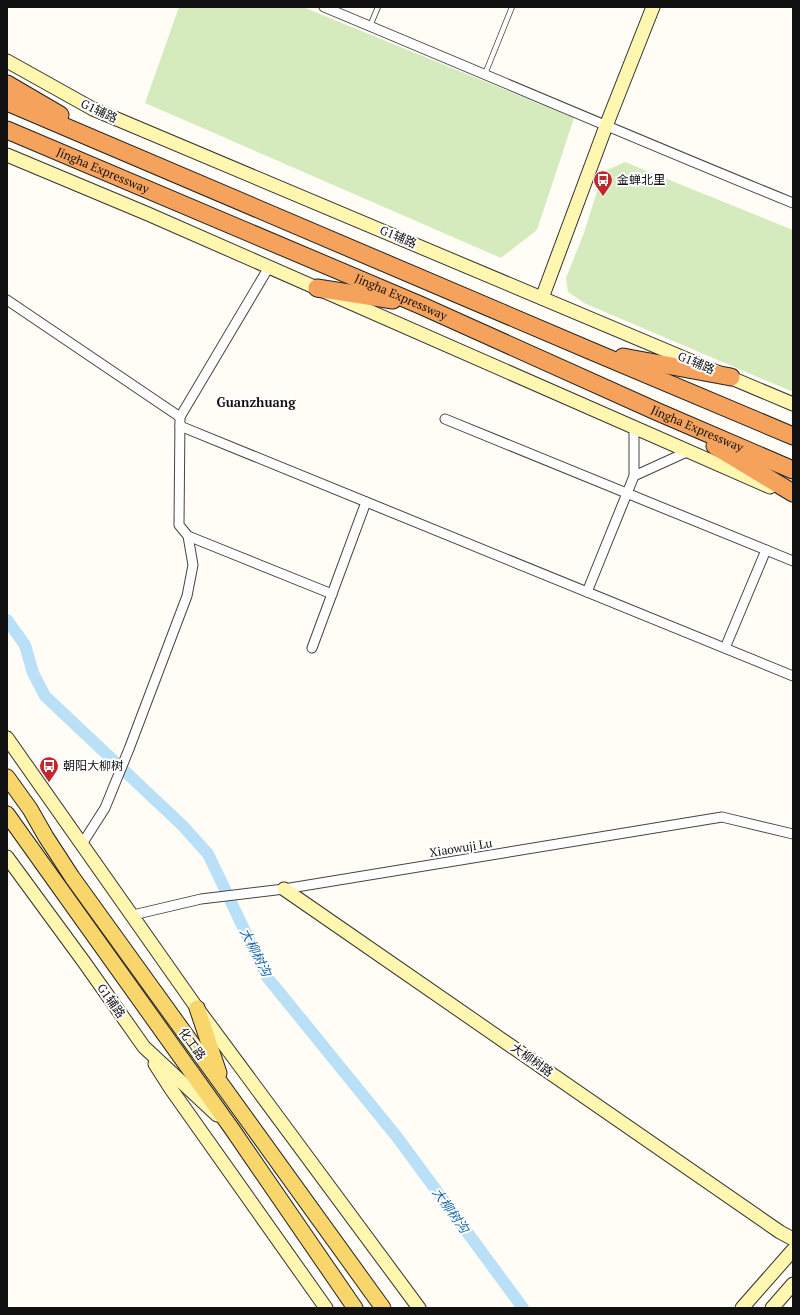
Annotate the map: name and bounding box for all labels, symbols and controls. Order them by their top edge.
street label: G1辅路 [79,96,120,126]
street label: Jingha Expressway [54,144,152,197]
bus stop icon: 金蝉北里 [592,169,614,197]
place label: 金蝉北里 [617,172,665,187]
street label: G1辅路 [377,222,419,251]
street label: Jingha Expressway [353,270,451,324]
street label: G1辅路 [675,348,717,377]
district label: Guanzhuang [217,393,296,411]
street label: Jingha Expressway [649,402,747,455]
bus stop icon: 朝阳大柳树 [38,755,60,783]
place label: 朝阳大柳树 [63,758,123,773]
street label: Xiaowuji Lu [428,835,493,860]
water label: 大柳树沟 [236,925,277,981]
street label: G1辅路 [94,981,129,1021]
street label: 化工路 [176,1025,209,1063]
street label: 大柳树路 [508,1040,556,1080]
water label: 大柳树沟 [428,1184,475,1238]

